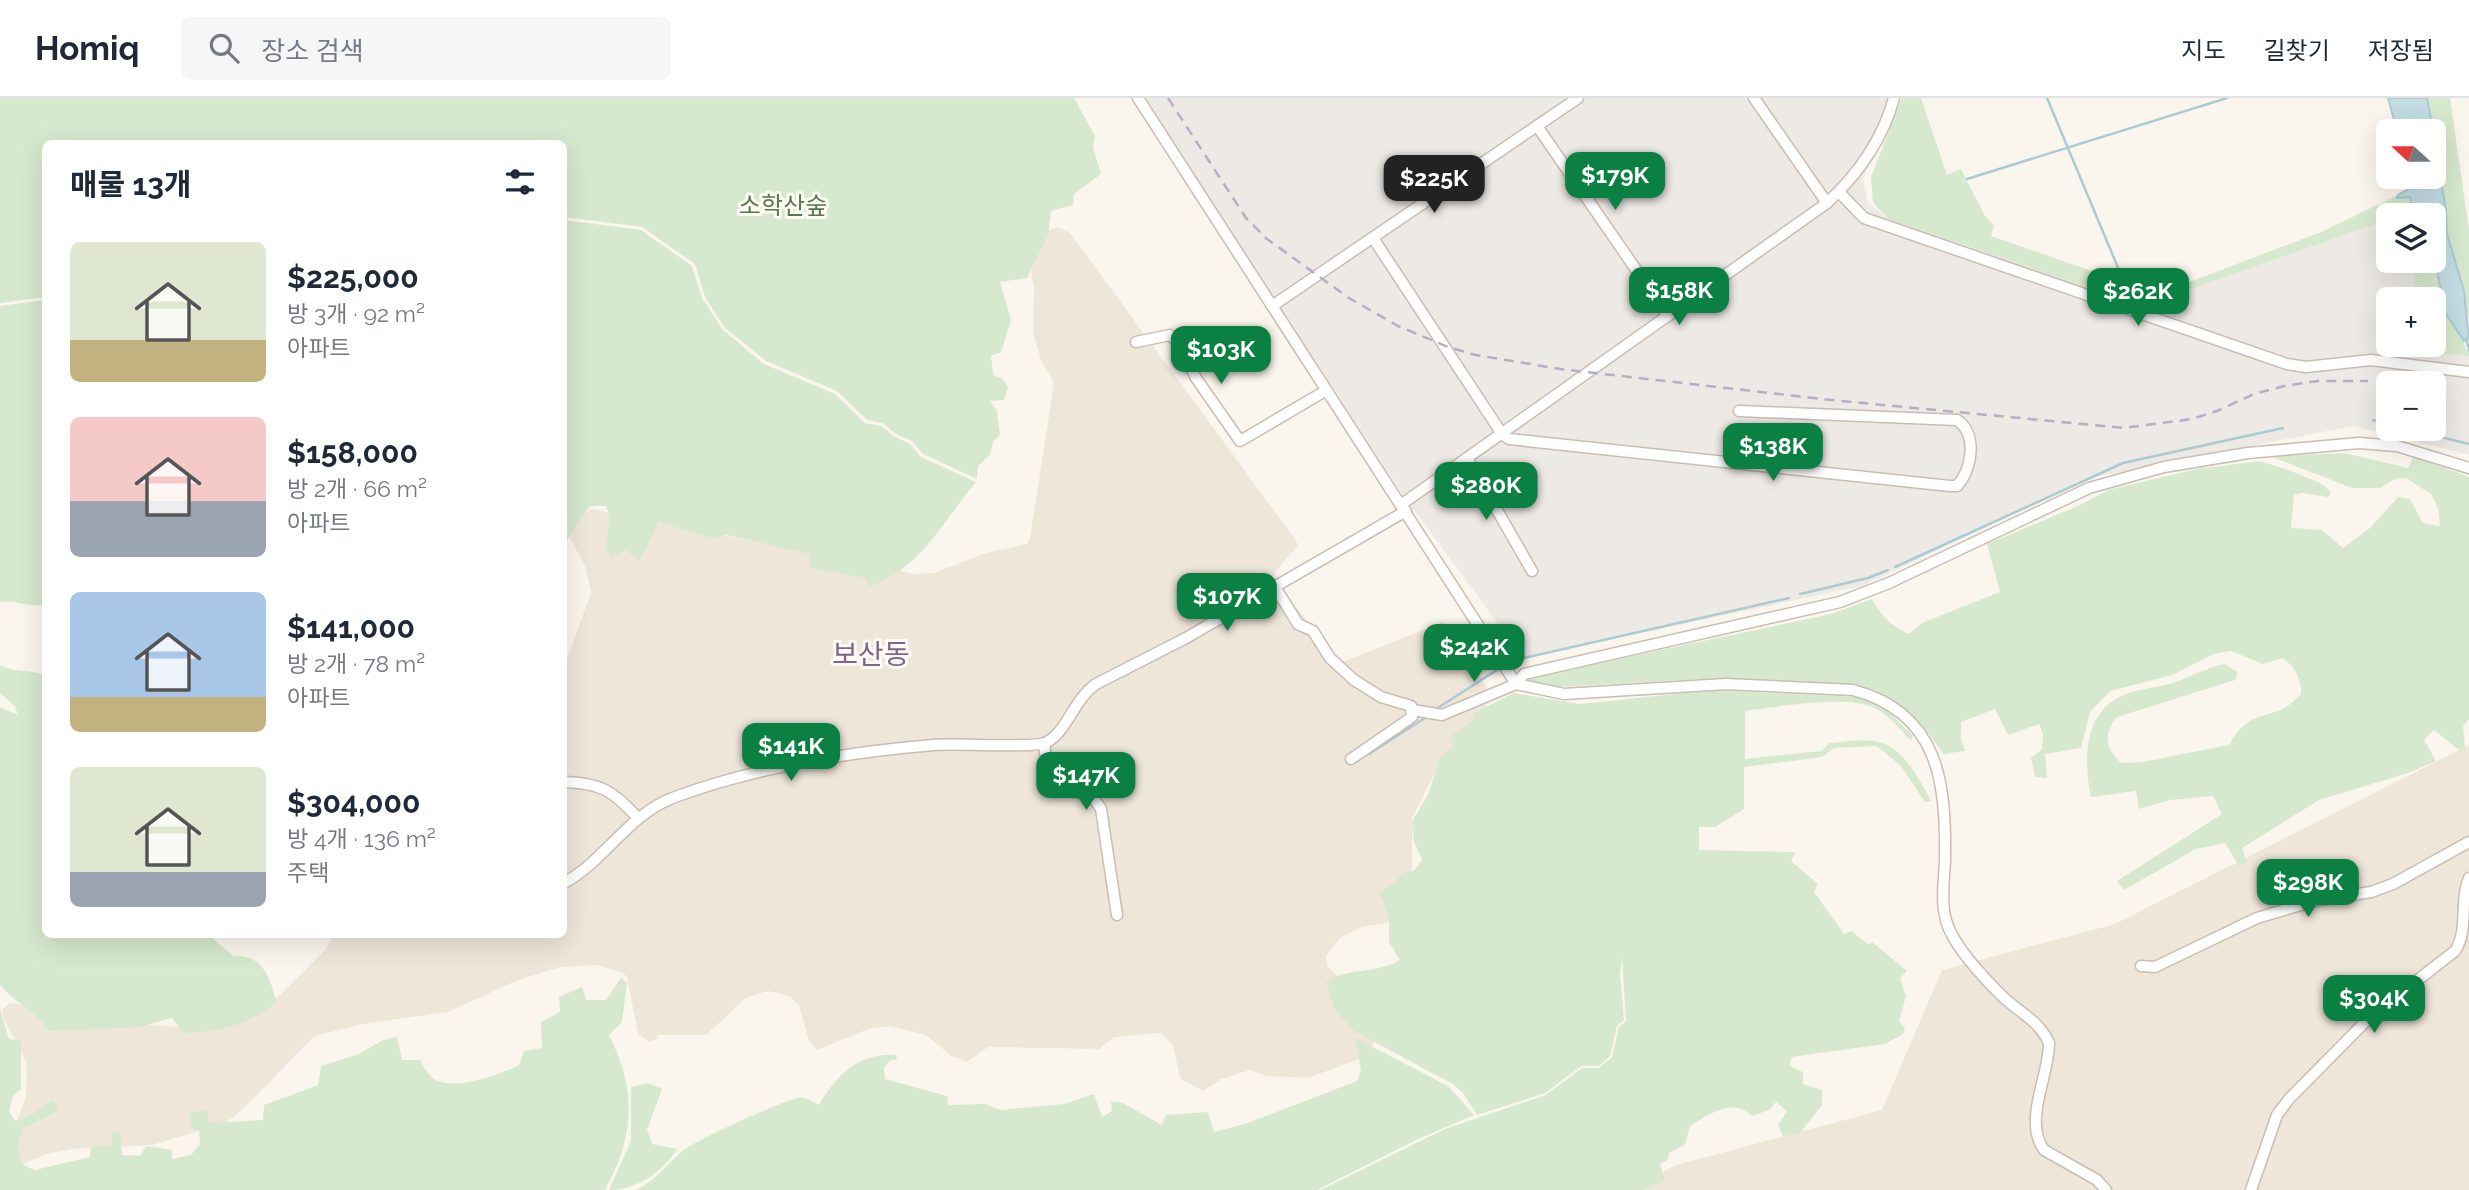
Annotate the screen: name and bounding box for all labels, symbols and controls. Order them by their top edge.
search box [181,17,671,80]
text: Homiq [35,29,139,68]
icon: search [205,29,243,67]
text: 장소 검색 [261,36,364,66]
text: 지도 [2181,36,2226,65]
text: 길찾기 [2264,36,2330,65]
text: 저장됨 [2368,36,2434,65]
north arrow [2376,119,2446,189]
map controls [2376,119,2446,441]
pin: $179K [1566,152,1664,212]
pin: $225K [1385,156,1483,215]
text: $179K [1581,161,1649,188]
icon: filters [501,163,539,201]
text: $225K [1400,164,1468,191]
text: 매물 13개 [70,167,192,202]
park label: 소학산숲 [739,191,827,220]
button: layers [2376,203,2446,273]
text: $225,000 [287,260,419,295]
pin: $158K [1630,268,1728,327]
pin: $262K [2089,268,2187,328]
icon: home [126,270,210,354]
text: $158K [1645,276,1713,303]
text: $262K [2103,277,2173,304]
button: + [2376,287,2446,357]
text: 방 3개 · 92 m² [287,300,425,327]
pin: $103K [1172,327,1270,386]
text: 아파트 [287,334,350,361]
text: $103K [1187,335,1255,362]
button: − [2376,371,2446,441]
pin: $138K [1724,424,1822,483]
text: $138K [1739,432,1807,459]
text: $158,000 [287,435,418,470]
icon: home [126,445,210,529]
pin: $280K [1437,462,1535,522]
text: $280K [1451,471,1521,498]
text: 방 2개 · 66 m² [287,475,427,502]
text: 아파트 [287,509,350,536]
pin: $107K [1178,574,1276,633]
text: $107K [1193,582,1261,609]
text: $141,000 [287,610,415,645]
icon: home [126,620,210,704]
pin: $242K [1425,624,1523,684]
text: $242K [1439,633,1509,660]
district label: 보산동 [832,638,910,671]
text: 방 2개 · 78 m² [287,650,425,677]
text: 아파트 [287,684,350,711]
pin: $141K [742,724,840,783]
text: $141K [758,732,824,759]
pin: $147K [1037,752,1135,812]
text: $147K [1052,761,1120,788]
text: $304,000 [287,785,420,820]
icon: home [126,795,210,879]
text: 방 4개 · 136 m² [287,825,436,852]
text: 주택 [287,859,329,886]
pin: $298K [2259,860,2357,919]
text: $298K [2273,868,2343,895]
pin: $304K [2325,976,2423,1035]
text: $304K [2339,984,2409,1011]

